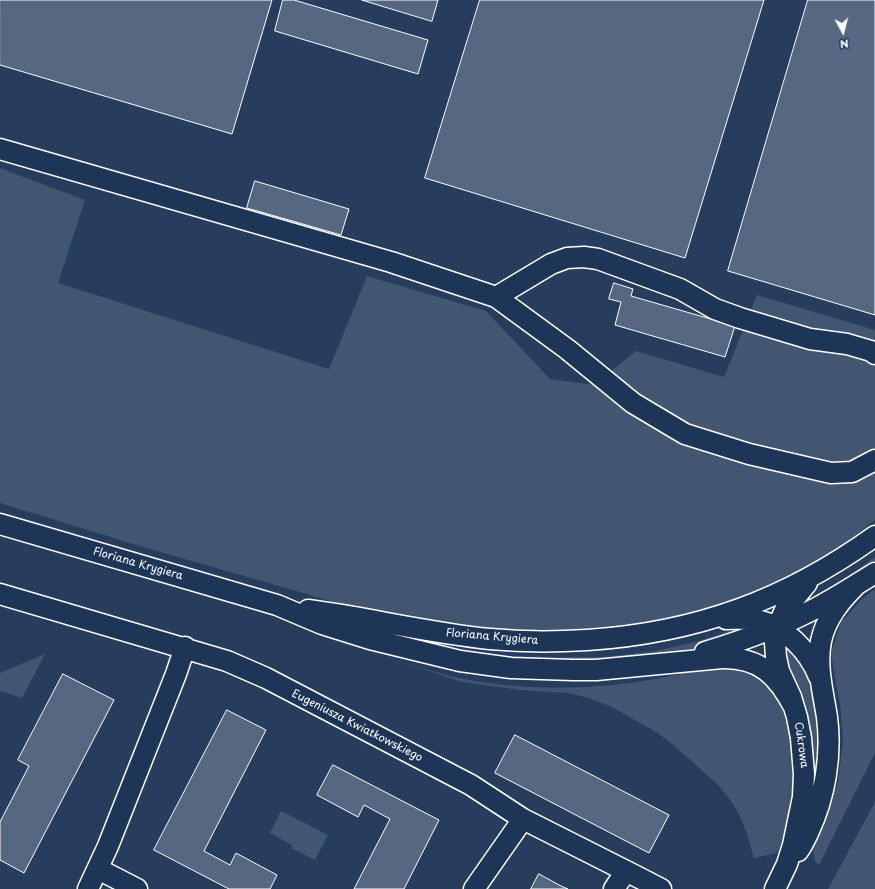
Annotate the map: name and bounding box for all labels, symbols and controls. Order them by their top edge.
north arrow [823,12,863,52]
text: N [839,35,850,53]
street label: Floriana Krygiera [92,545,184,583]
street label: Floriana Krygiera [445,626,539,648]
street label: Eugeniusza Kwiatkowskiego [289,687,425,765]
street label: Cukrowa [791,721,811,769]

